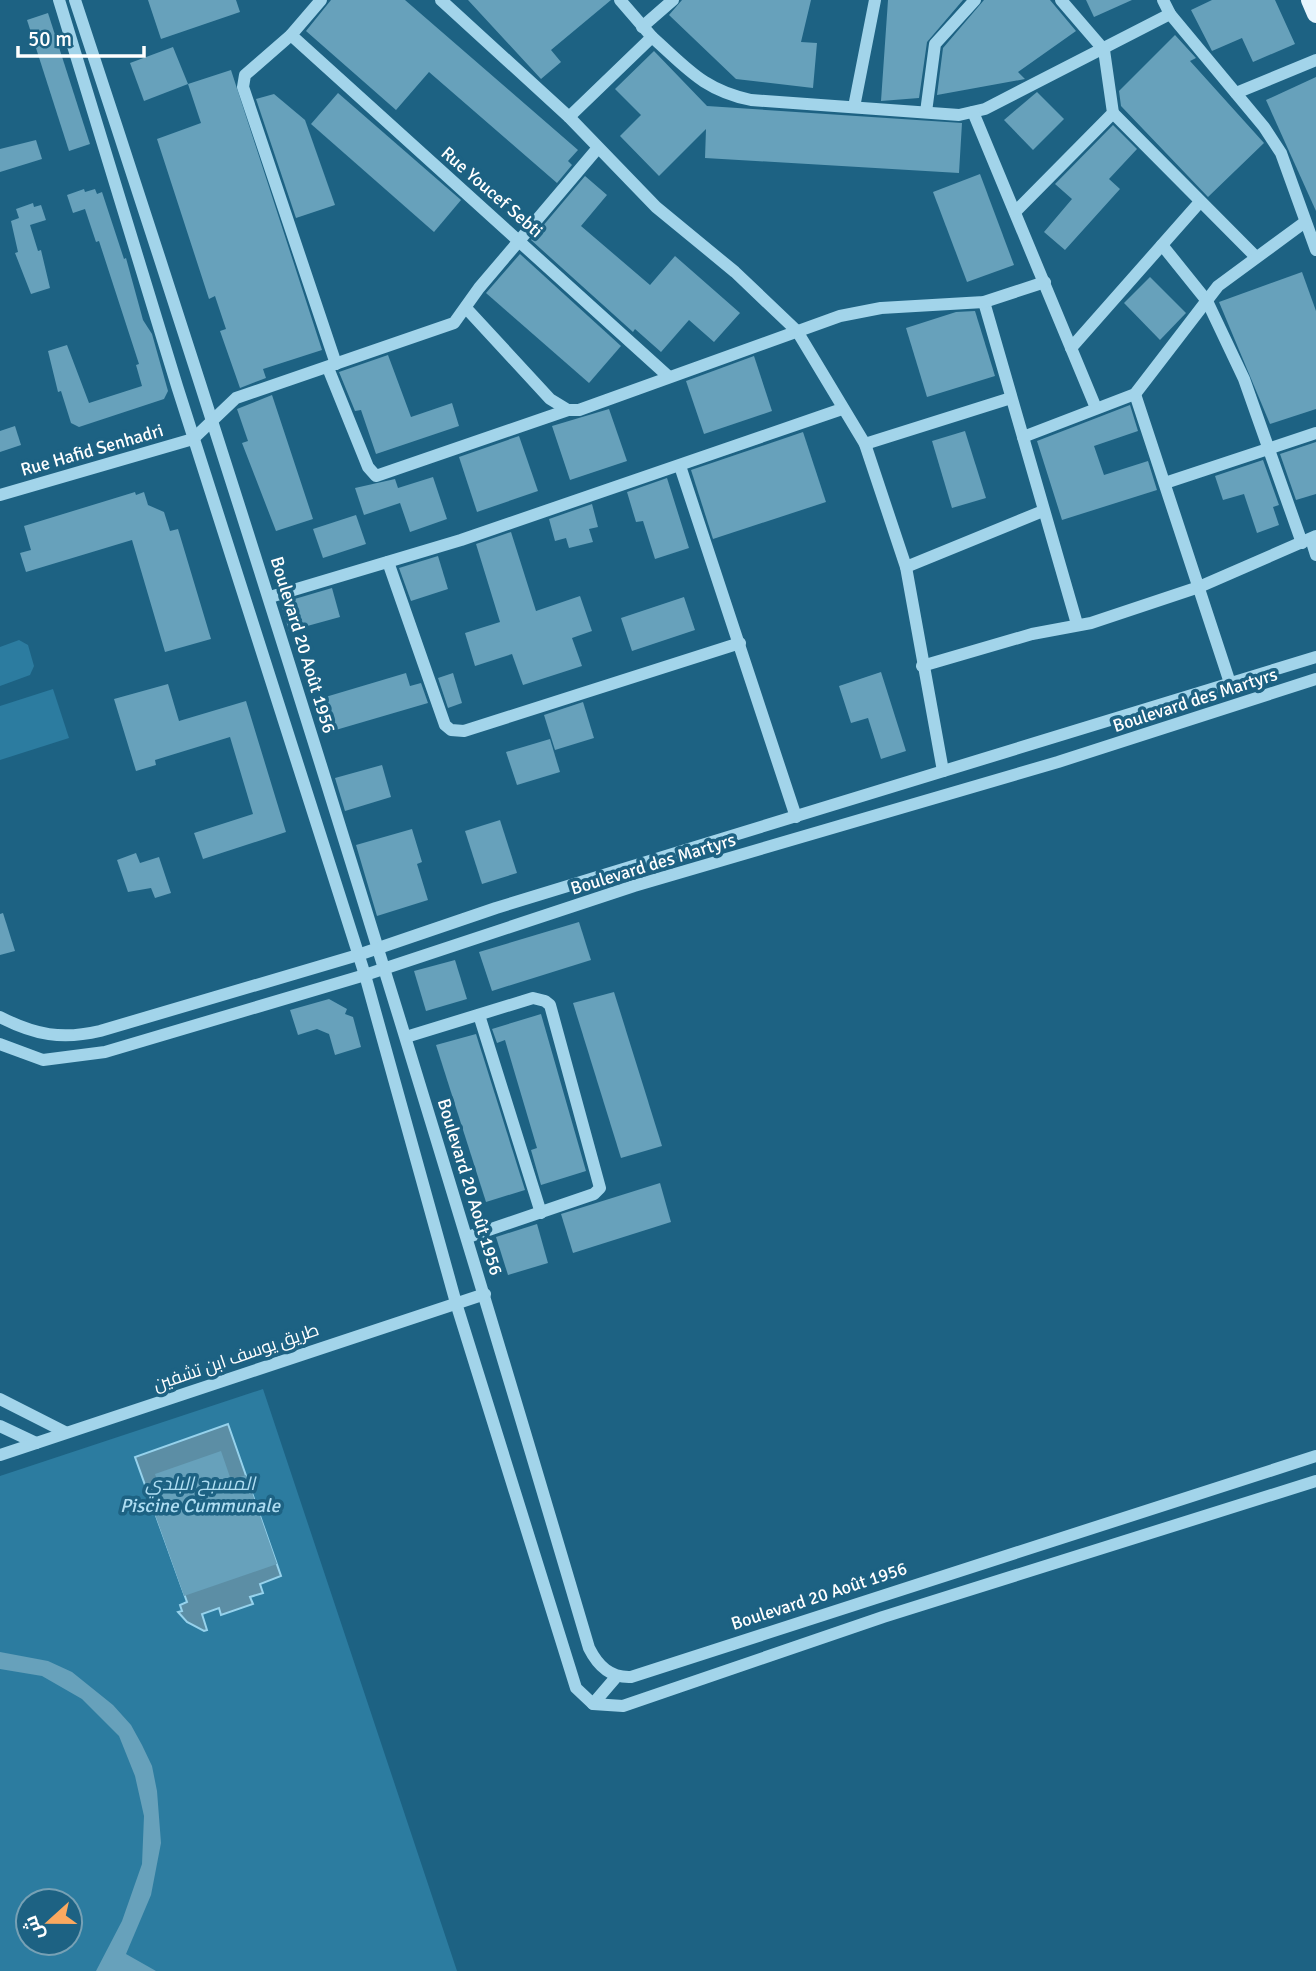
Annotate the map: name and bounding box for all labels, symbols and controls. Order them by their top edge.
scale bar [18,14,144,58]
text: 50 m [28,26,72,52]
street label: Rue Youcef Sebti [437,142,547,242]
street label: Rue Hafid Senhadri [18,419,166,481]
street label: Boulevard 20 Août 1956 [266,554,340,736]
street label: Boulevard des Martyrs [1110,663,1280,737]
street label: Boulevard des Martyrs [568,828,738,900]
street label: Boulevard 20 Août 1956 [433,1096,507,1278]
street label: طريق يوسف ابن تشفين [150,1318,322,1397]
water label: المسبح البلدي Piscine Cummunale [120,1472,281,1518]
street label: Boulevard 20 Août 1956 [728,1557,910,1635]
north arrow [14,1887,84,1957]
text: ش [18,1912,50,1943]

